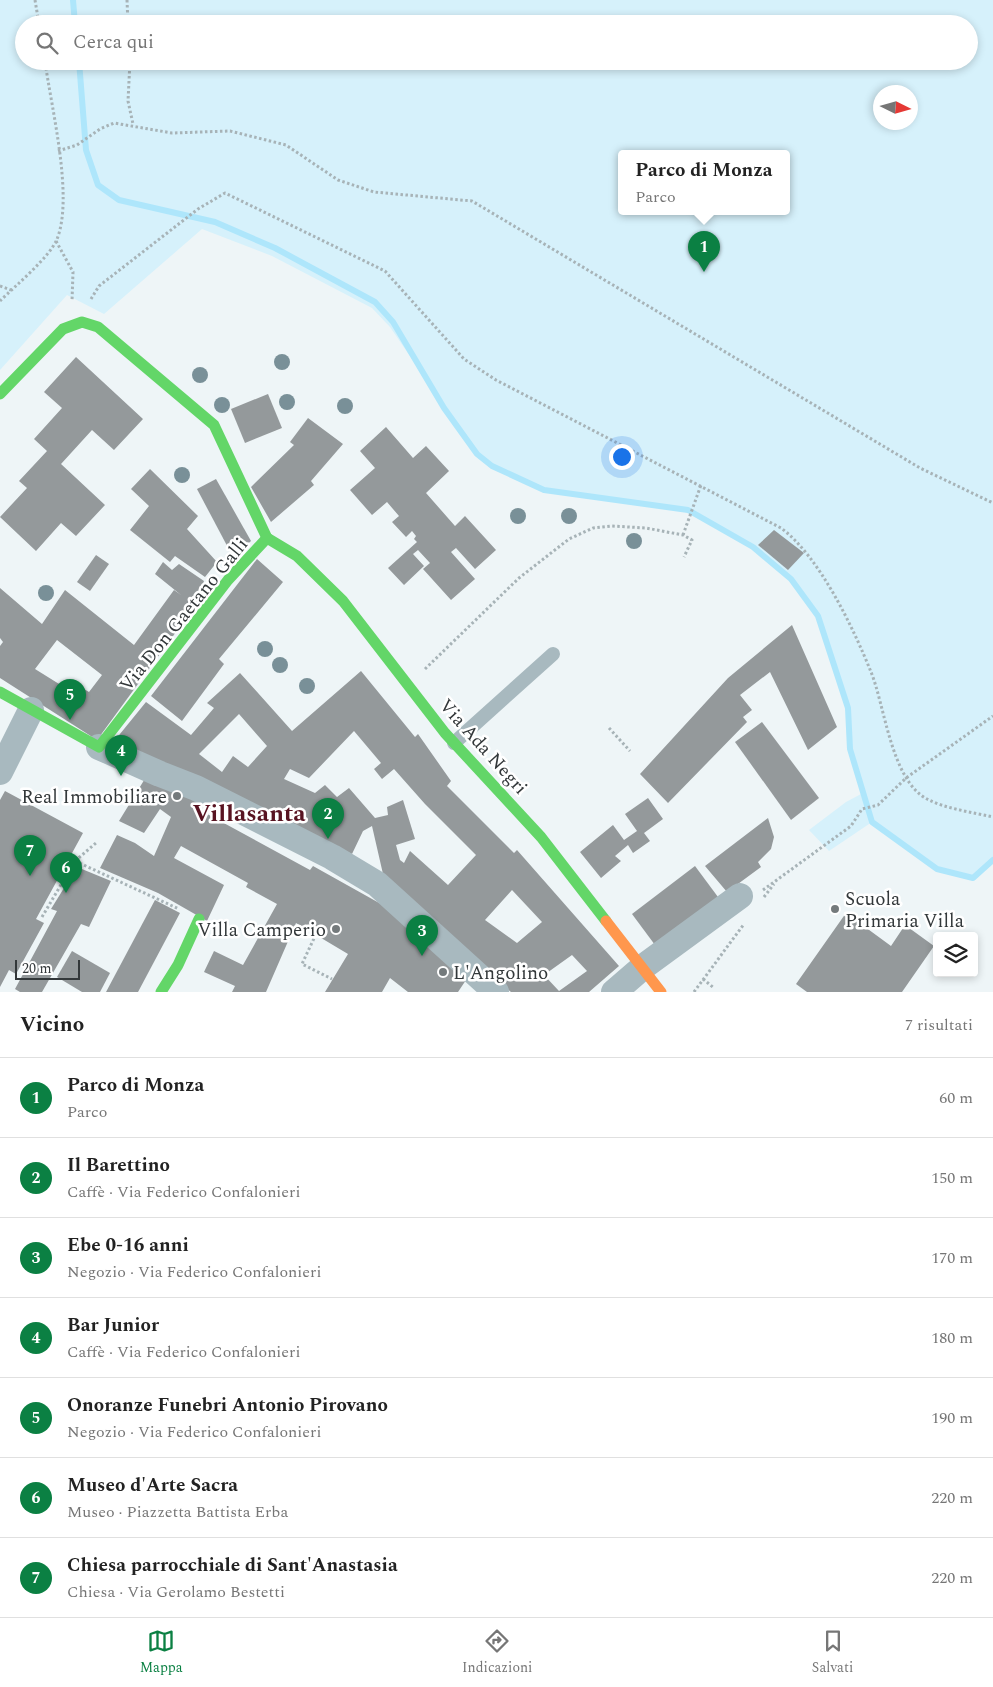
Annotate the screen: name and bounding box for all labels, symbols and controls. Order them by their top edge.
search box [15,15,978,70]
text: Cerca qui [73,28,154,57]
icon: search [33,29,61,57]
north arrow [873,85,918,130]
popup [618,150,790,215]
text: Parco di Monza [635,156,773,185]
text: Parco [635,185,676,209]
pin: 1 [688,231,720,272]
your location [609,444,635,470]
street label: Via Don Gaetano Galli [113,532,256,698]
pin: 5 [54,679,86,720]
street label: Via Ada Negri [432,692,534,802]
pin: 4 [105,735,137,776]
place label: Real Immobiliare [21,783,167,812]
marker: Real Immobiliare [171,790,183,802]
district label: Villasanta [192,796,306,832]
pin: 2 [312,798,344,839]
pin: 7 [14,835,46,876]
pin: 6 [50,852,82,893]
place label: Scuola Primaria Villa [845,885,965,936]
marker: Scuola Primaria Villa [829,903,841,915]
pin: 3 [406,915,438,956]
place label: Villa Camperio [198,916,326,945]
marker: Villa Camperio [330,923,342,935]
map controls [933,932,978,977]
button: layers [933,932,978,977]
scale bar [15,957,80,980]
text: 20 m [22,958,52,979]
place label: L'Angolino [453,959,548,988]
marker: L'Angolino [437,966,449,978]
text: Vicino [20,1009,84,1041]
text: 7 risultati [905,1013,973,1037]
text: Parco di Monza [67,1071,204,1100]
text: 1 [32,1086,40,1110]
text: 60 m [939,1086,973,1110]
text: Parco [67,1100,107,1124]
text: Il Barettino [67,1151,170,1180]
text: 2 [32,1166,40,1190]
text: 150 m [931,1166,973,1190]
text: Caffè · Via Federico Confalonieri [67,1180,300,1204]
text: Ebe 0-16 anni [67,1231,189,1260]
text: 3 [32,1246,40,1270]
text: 170 m [931,1246,973,1270]
text: Negozio · Via Federico Confalonieri [67,1260,321,1284]
text: Bar Junior [67,1311,159,1340]
text: 4 [32,1326,40,1350]
text: 180 m [931,1326,973,1350]
text: Caffè · Via Federico Confalonieri [67,1340,300,1364]
text: Onoranze Funebri Antonio Pirovano [67,1391,388,1420]
text: 5 [32,1406,40,1430]
text: 190 m [931,1406,973,1430]
text: Negozio · Via Federico Confalonieri [67,1420,321,1444]
text: Museo d'Arte Sacra [67,1471,238,1500]
text: 6 [32,1486,40,1510]
text: 220 m [931,1486,973,1510]
text: Museo · Piazzetta Battista Erba [67,1500,288,1524]
text: Chiesa parrocchiale di Sant'Anastasia [67,1551,398,1580]
text: 7 [32,1566,40,1590]
text: 220 m [931,1566,973,1590]
text: Chiesa · Via Gerolamo Bestetti [67,1580,285,1604]
tab: Mappa [140,1627,183,1678]
tab: Indicazioni [462,1627,532,1678]
tab: Salvati [812,1627,853,1678]

